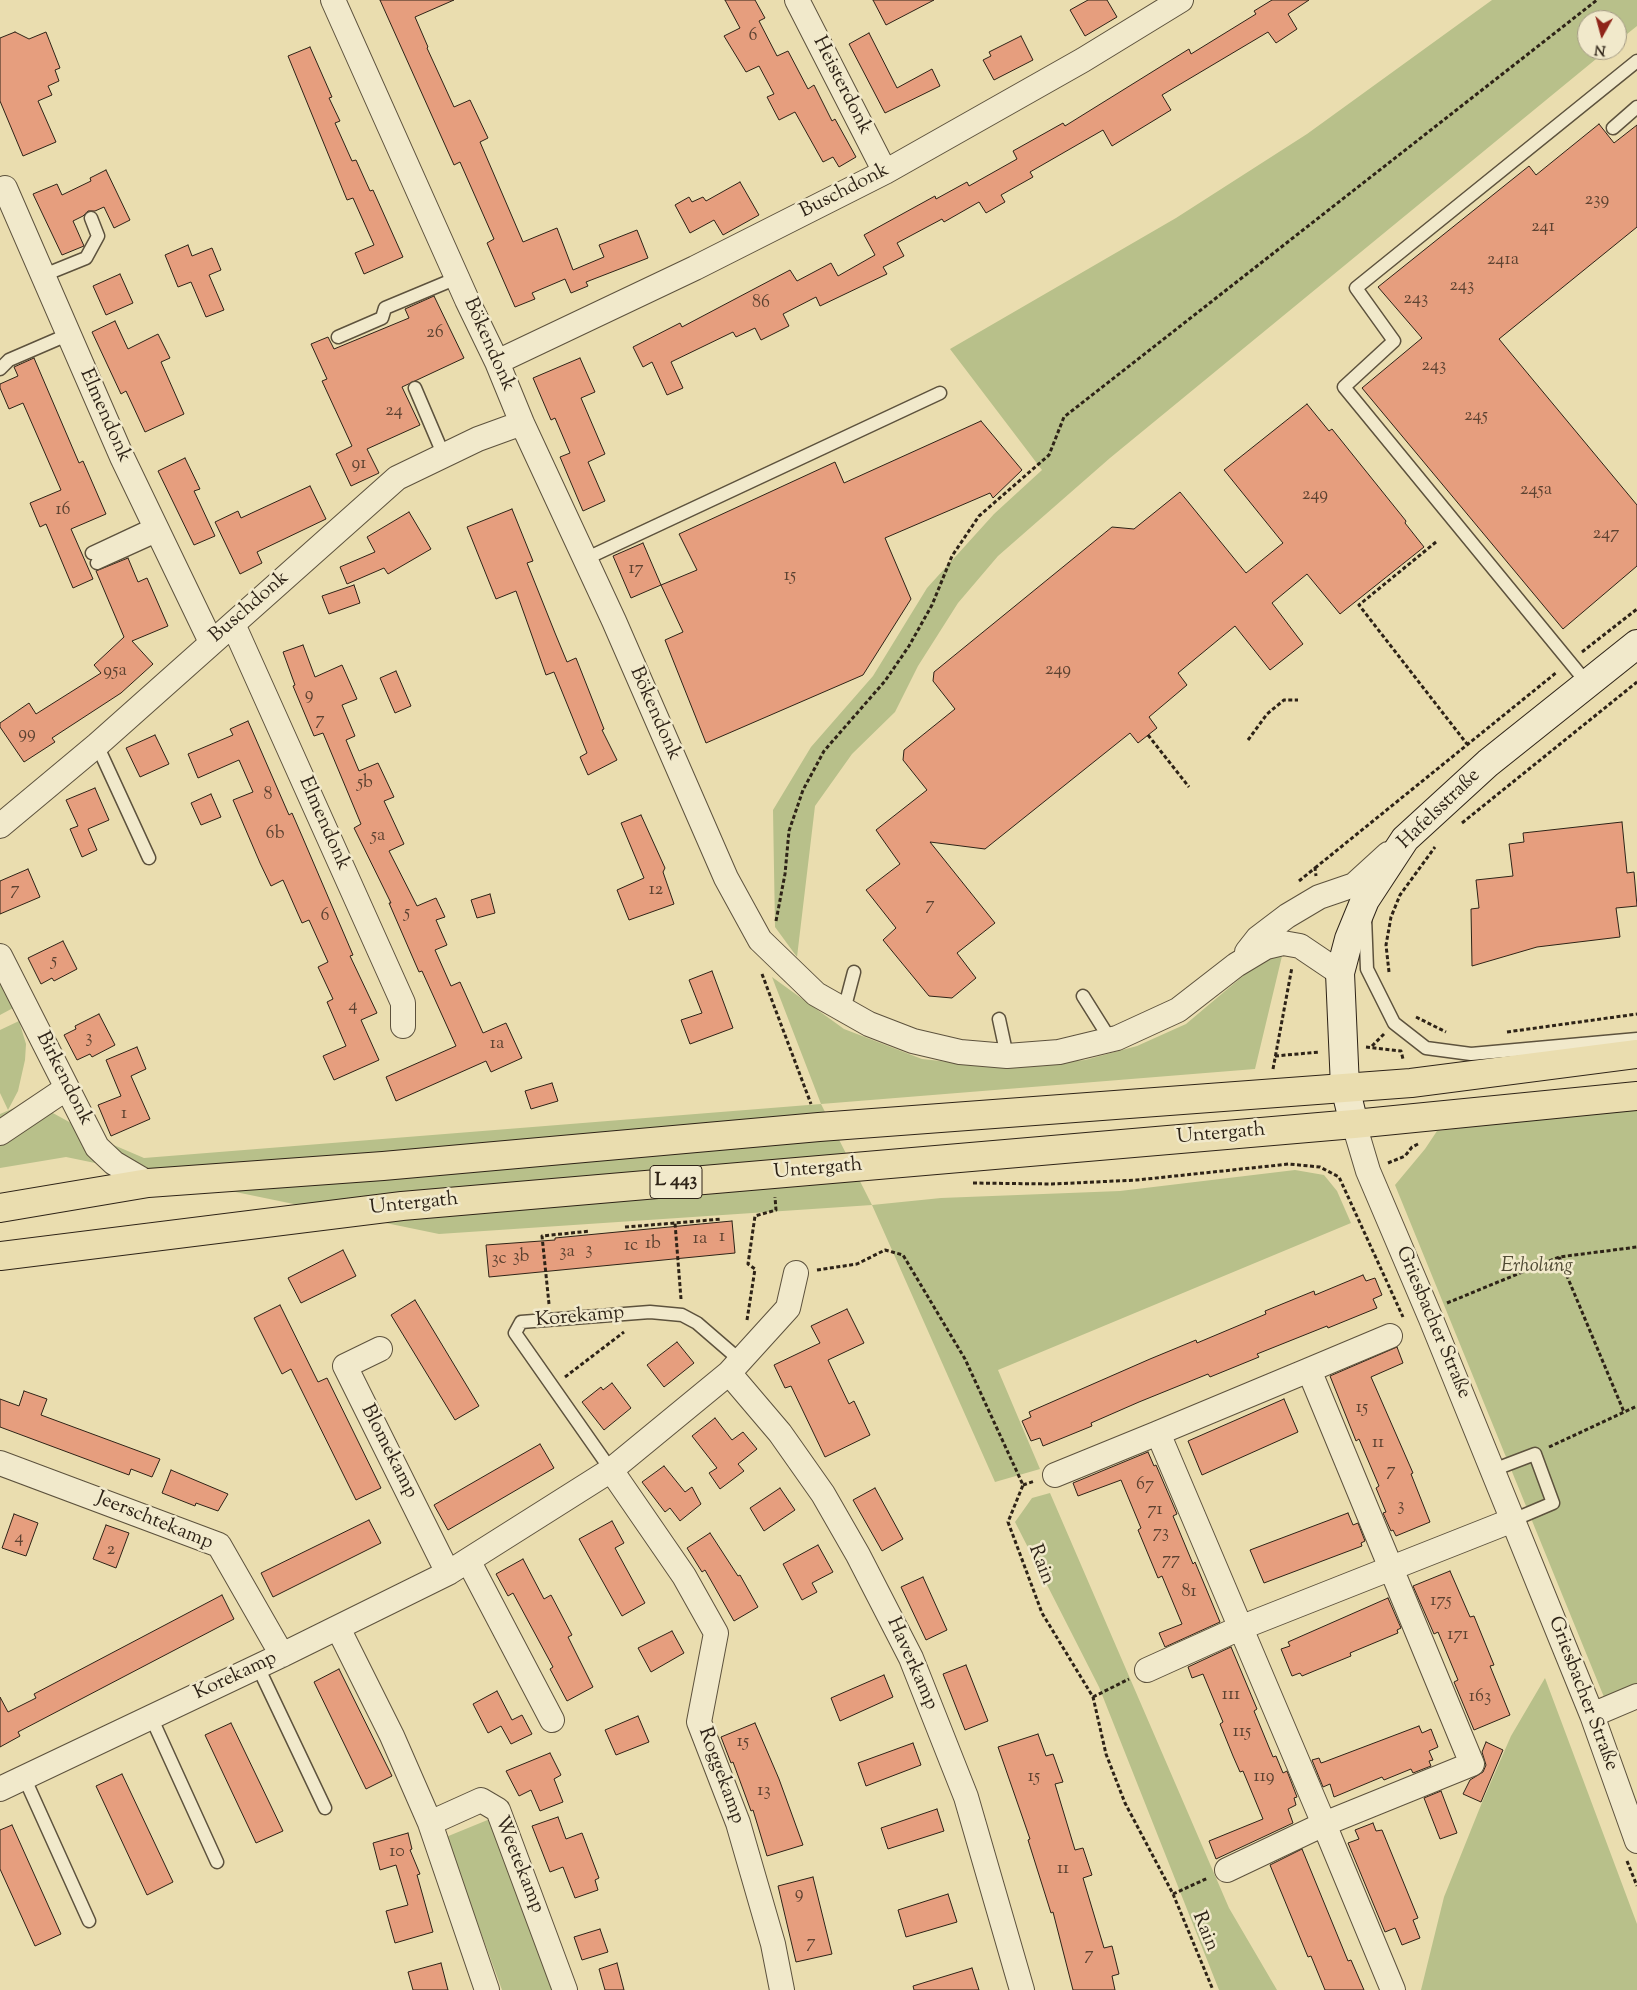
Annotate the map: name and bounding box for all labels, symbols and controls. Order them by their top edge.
north arrow [1577,10,1627,60]
house number: 6 [749,26,757,48]
street label: Heisterdonk [806,33,876,139]
text: N [1594,38,1607,60]
street label: Buschdonk [796,159,894,225]
house number: 239 [1585,190,1609,212]
house number: 241 [1531,217,1555,239]
house number: 241a [1487,250,1519,272]
house number: 243 [1450,276,1474,298]
house number: 243 [1404,289,1428,311]
house number: 86 [752,293,770,315]
street label: Bökendonk [457,295,519,395]
house number: 26 [426,323,444,345]
house number: 243 [1422,356,1446,378]
street label: Elmendonk [73,366,135,466]
house number: 24 [385,401,403,423]
house number: 245 [1464,406,1488,428]
house number: 91 [352,454,366,476]
house number: 245a [1520,480,1552,502]
house number: 249 [1302,485,1328,507]
house number: 16 [55,500,71,522]
house number: 247 [1593,524,1619,546]
house number: 17 [628,559,644,581]
house number: 15 [784,566,796,588]
street label: Buschdonk [205,567,295,649]
house number: 249 [1045,660,1071,682]
house number: 95a [103,661,127,683]
street label: Bökendonk [623,664,685,764]
house number: 9 [305,685,313,707]
house number: 7 [315,710,325,732]
house number: 99 [18,724,36,746]
street label: Hafelsstraße [1394,765,1486,855]
house number: 5b [357,773,373,795]
street label: Elmendonk [292,774,354,874]
house number: 8 [264,785,272,807]
house number: 6b [265,824,285,846]
house number: 5a [371,826,385,848]
house number: 7 [10,880,20,902]
house number: 12 [649,880,663,902]
house number: 7 [925,895,935,917]
house number: 5 [404,903,410,925]
house number: 6 [321,906,329,928]
house number: 5 [51,951,57,973]
house number: 4 [348,996,358,1018]
street label: Birkendonk [29,1028,97,1130]
house number: 3 [85,1028,93,1050]
house number: 1a [490,1034,504,1056]
house number: 1 [121,1104,127,1126]
street label: Untergath [1176,1119,1266,1151]
street label: Untergath [773,1154,863,1186]
road number: L 443 [650,1166,702,1198]
street label: Untergath [369,1188,459,1222]
house number: 1 [719,1227,725,1249]
house number: 1a [693,1229,707,1251]
house number: 1b [645,1234,661,1256]
house number: 1c [624,1236,638,1258]
house number: 3 [585,1240,593,1262]
house number: 3a [559,1242,575,1264]
street label: Griesbacher Straße [1389,1243,1475,1403]
house number: 3b [513,1247,529,1269]
house number: 3c [491,1249,507,1271]
park label: Erholung [1501,1256,1573,1280]
street label: Korekamp [535,1302,625,1334]
house number: 15 [1356,1398,1368,1420]
street label: Blomekamp [354,1401,422,1503]
house number: 11 [1372,1433,1384,1455]
house number: 7 [1386,1461,1396,1483]
house number: 67 [1136,1475,1154,1497]
street label: Jeerschtekamp [92,1488,216,1556]
house number: 3 [1397,1496,1405,1518]
house number: 71 [1147,1500,1163,1522]
house number: 73 [1153,1523,1169,1545]
house number: 4 [14,1528,24,1550]
house number: 2 [107,1540,115,1562]
street label: Rain [1021,1542,1059,1588]
house number: 77 [1162,1550,1180,1572]
house number: 81 [1181,1582,1197,1604]
house number: 175 [1430,1591,1452,1613]
street label: Haverkamp [880,1614,942,1714]
street label: Griesbacher Straße [1542,1614,1622,1774]
house number: 171 [1447,1625,1469,1647]
street label: Korekamp [191,1647,281,1707]
house number: 111 [1222,1685,1240,1707]
house number: 163 [1469,1687,1491,1709]
house number: 115 [1233,1722,1251,1744]
street label: Roggekamp [691,1725,749,1827]
house number: 15 [737,1732,749,1754]
house number: 15 [1028,1767,1040,1789]
house number: 119 [1254,1767,1274,1789]
house number: 13 [757,1781,771,1803]
street label: Weetekamp [488,1813,548,1917]
house number: 10 [389,1842,405,1864]
house number: 11 [1057,1859,1069,1881]
house number: 9 [795,1884,803,1906]
street label: Rain [1185,1908,1223,1956]
house number: 7 [806,1933,816,1955]
house number: 7 [1084,1945,1094,1967]

